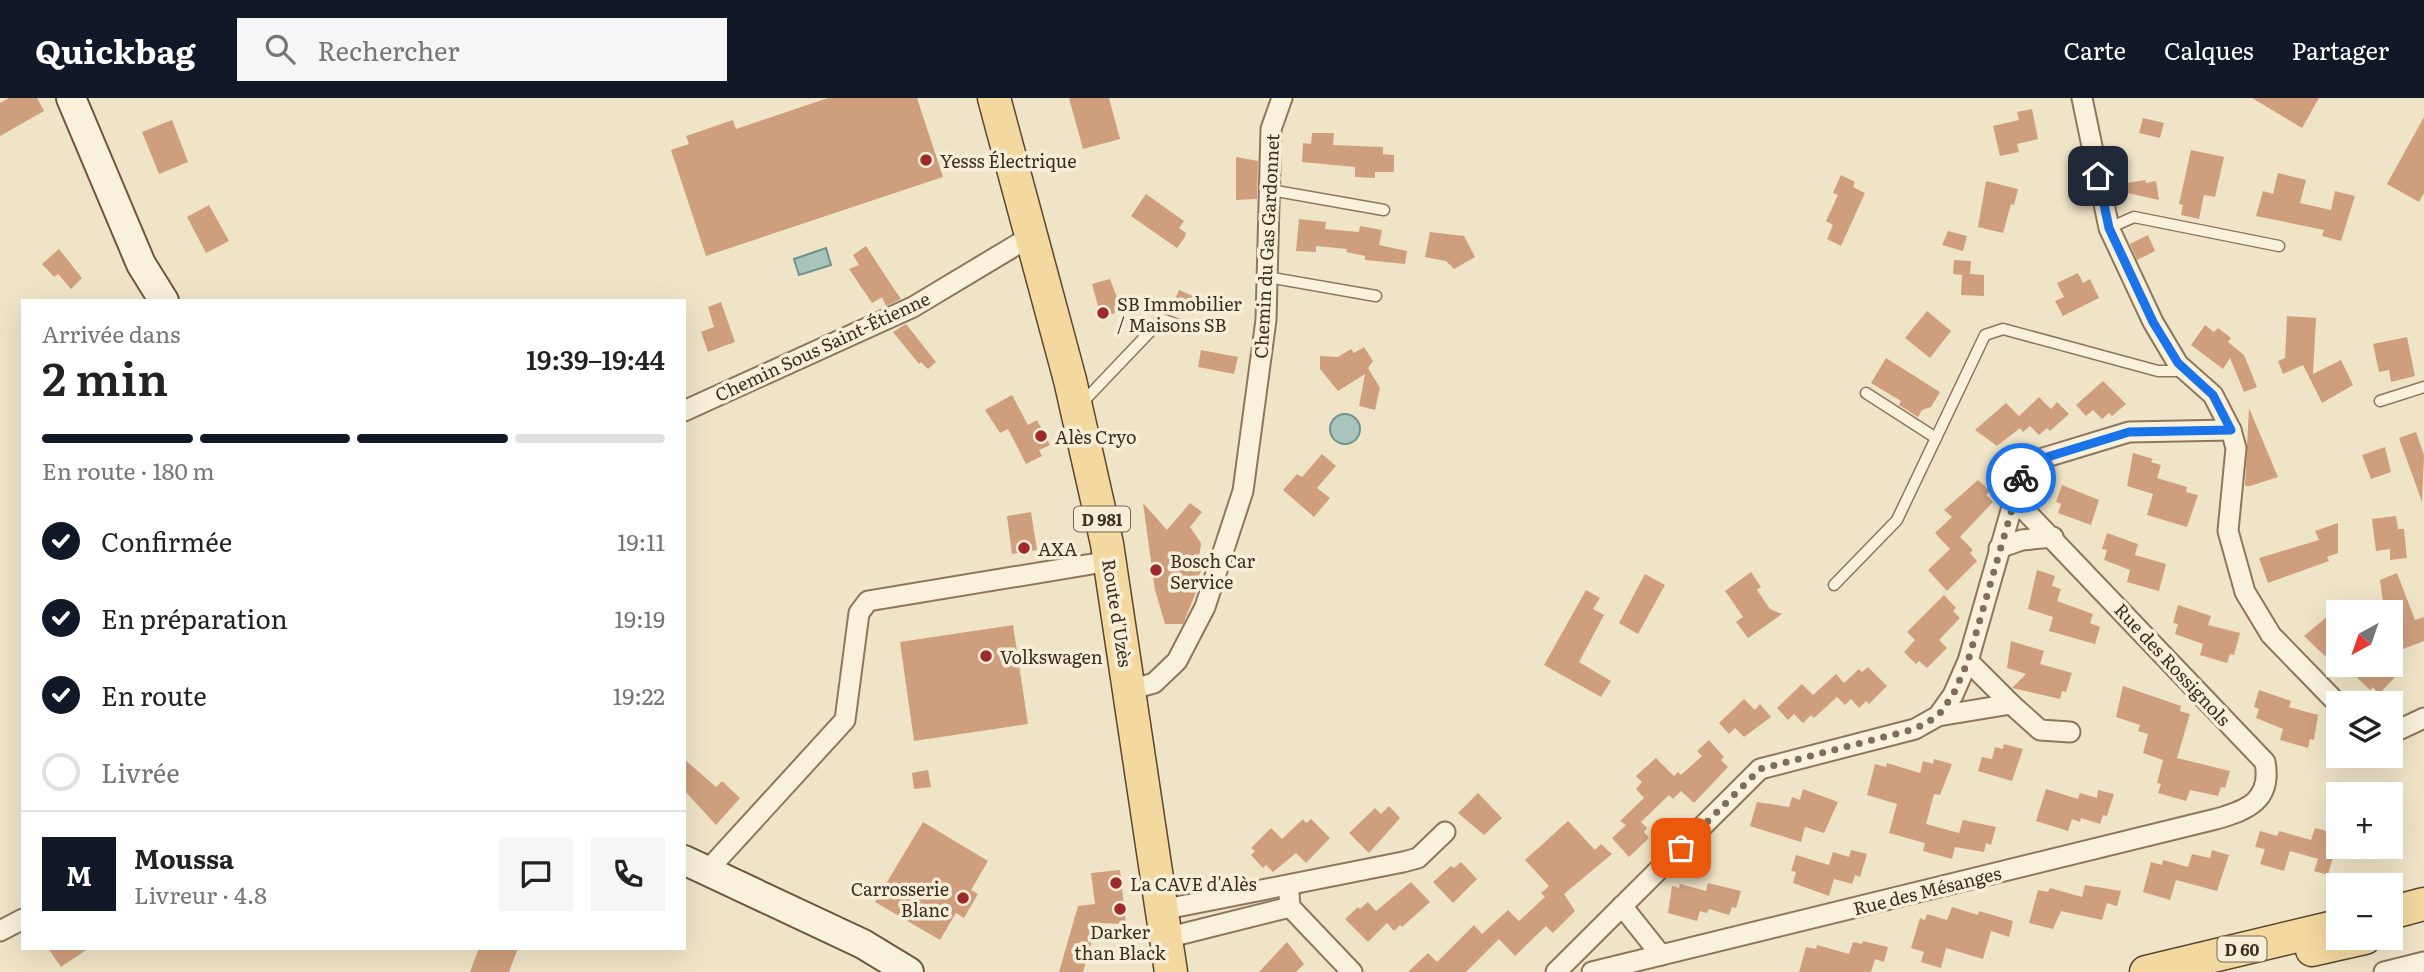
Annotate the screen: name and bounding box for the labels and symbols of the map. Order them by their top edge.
street label: Chemin du Gas Gardonnet [1247,132,1285,359]
pin [2068,146,2128,206]
place label: Yesss Électrique [940,147,1077,174]
marker: Yesss Électrique [918,152,934,168]
street label: Chemin Sous Saint-Étienne [710,284,934,408]
place label: SB Immobilier / Maisons SB [1117,290,1242,338]
marker: SB Immobilier / Maisons SB [1095,305,1111,321]
place label: Alès Cryo [1055,423,1136,450]
marker: Alès Cryo [1033,428,1049,444]
courier [1986,443,2056,513]
road number: D 981 [1074,506,1130,532]
place label: AXA [1038,535,1077,562]
marker: AXA [1016,540,1032,556]
place label: Bosch Car Service [1170,547,1256,595]
street label: Route d'Uzès [1096,557,1140,669]
marker: Bosch Car Service [1148,562,1164,578]
street label: Rue des Rossignols [2109,596,2237,732]
north arrow [2326,600,2403,677]
place label: Volkswagen [1000,643,1103,670]
marker: Volkswagen [978,648,994,664]
pin [1651,818,1711,878]
street label: Rue des Mésanges [1850,859,2004,921]
place label: La CAVE d'Alès [1130,870,1257,897]
place label: Carrosserie Blanc [851,875,949,923]
marker: La CAVE d'Alès [1108,875,1124,891]
marker: Carrosserie Blanc [955,890,971,906]
marker: Darker than Black [1112,901,1128,917]
place label: Darker than Black [1074,918,1167,966]
road number: D 60 [2218,936,2266,962]

